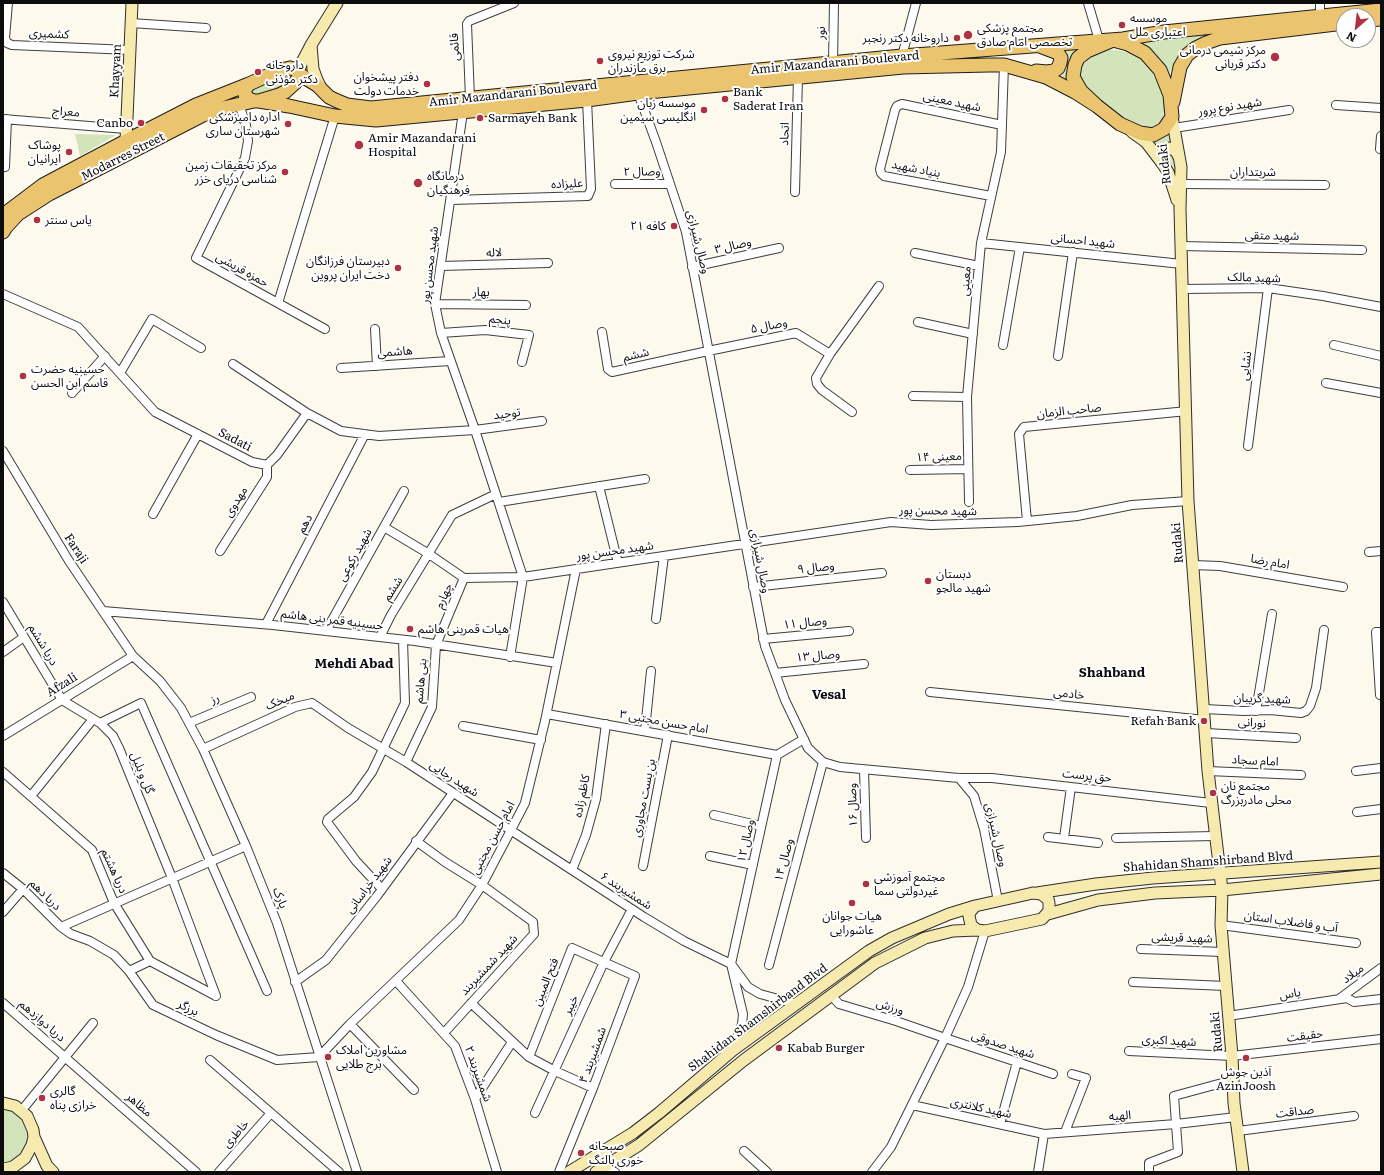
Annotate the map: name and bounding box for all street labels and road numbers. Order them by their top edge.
street label: کشمیری [28,26,70,42]
street label: نور [814,26,828,40]
street label: قائمی [447,33,463,61]
street label: Khayyam [107,43,125,99]
street label: Amir Mazandarani Boulevard [750,48,920,78]
street label: Amir Mazandarani Boulevard [428,78,598,110]
street label: شهید معینی [922,89,982,115]
street label: شهید نوع پرور [1197,95,1263,119]
street label: معراج [52,104,80,120]
street label: اتحاد [777,122,793,146]
street label: Modarres Street [79,130,167,184]
street label: Rudaki [1156,143,1174,185]
street label: بنیاد شهید [890,157,942,181]
street label: وصال ۲ [623,164,661,180]
street label: شربتداران [1230,165,1276,179]
street label: علیزاده [551,176,583,192]
street label: وصال شیرازی [683,209,713,275]
street label: شهید محسن پور [418,226,442,304]
street label: شهید متقی [1245,228,1299,244]
street label: شهید احسانی [1050,230,1116,252]
street label: وصال ۳ [713,235,753,257]
street label: لاله [486,246,502,260]
street label: حمزه قریشی [213,250,271,290]
street label: معینی [958,265,974,297]
street label: شهید مالک [1227,270,1281,286]
street label: بهار [472,285,490,299]
street label: پنجم [488,312,512,328]
street label: وصال ۵ [749,315,789,337]
street label: هاشمی [377,344,413,360]
street label: ششم [622,345,650,365]
street label: نشایی [1237,351,1255,381]
street label: صاحب الزمان [1036,400,1102,422]
street label: توحید [493,405,521,423]
street label: Sadati [216,425,254,455]
street label: معینی ۱۴ [916,449,962,465]
street label: مهدوی [221,484,251,520]
street label: شهید محسن پور [899,503,977,519]
street label: دهم [294,512,316,536]
street label: Rudaki [1169,522,1187,564]
street label: شهید رکوعی [335,526,375,584]
street label: وصال شیرازی [747,528,773,594]
street label: Faraji [61,531,91,567]
street label: شهید محسن پور [576,538,654,564]
street label: امام رضا [1249,552,1291,572]
street label: وصال ۹ [797,559,835,577]
street label: ششم [380,574,406,604]
street label: چهارم [432,581,456,611]
street label: حسینیه قمر بنی هاشم [280,607,384,633]
street label: وصال ۱۱ [782,614,828,632]
street label: دریا ششم [25,622,61,668]
street label: وصال ۱۳ [795,647,841,665]
street label: بنی هاشم [412,658,430,704]
street label: Afzali [44,670,80,700]
street label: خادمی [1053,685,1085,703]
street label: میخک [263,688,297,714]
street label: رز [208,691,222,707]
street label: شهید گریبان [1233,691,1291,707]
street label: امام حسن مجتبی ۳ [618,707,710,737]
street label: نورانی [1238,715,1266,731]
street label: گل و بلبل [127,750,157,796]
street label: امام سجاد [1231,753,1279,769]
street label: شهید رجایی [427,758,481,800]
street label: بن بست مجاوری [629,758,659,838]
street label: حق پرست [1062,766,1112,786]
street label: کاظم زاده [571,773,593,819]
street label: وصال ۱۶ [845,783,861,827]
street label: امام حسن مجتبی [468,799,518,877]
street label: وصال شیرازی [982,802,1010,868]
street label: وصال ۱۲ [734,818,758,864]
street label: وصال ۱۴ [771,837,797,883]
street label: دریا هشتم [98,846,130,896]
street label: Shahidan Shamshirband Blvd [1123,849,1293,875]
street label: شهید خراسانی [343,853,395,917]
street label: شمشیربند ۶ [598,869,654,913]
street label: دریا دهم [26,876,64,914]
street label: پارک [269,885,291,911]
street label: آب و فاضلاب استان [1243,908,1339,936]
street label: شهید قریشی [1151,930,1213,946]
street label: شهید شمشیربند [457,932,521,998]
street label: فتح المبین [530,956,562,1008]
street label: Shahidan Shamshirband Blvd [686,961,830,1075]
street label: میلاد [1339,961,1367,987]
street label: یاس [1278,985,1302,1003]
street label: خیبر [560,993,582,1017]
street label: ورزش [874,996,906,1018]
street label: دریا دوازدهم [16,997,68,1045]
street label: برزگر [175,997,201,1019]
street label: Rudaki [1208,1011,1226,1053]
street label: شمشیربند ۴ [576,1025,610,1085]
street label: حقیقت [1286,1027,1324,1045]
street label: شهید صدوقی [970,1028,1036,1062]
street label: شهید اکبری [1141,1032,1197,1050]
street label: شمشیربند ۲ [461,1044,495,1104]
street label: مظاهر [123,1090,155,1120]
street label: شهید کلانتری [949,1094,1013,1122]
street label: صداقت [1275,1103,1315,1121]
street label: الهیه [1108,1108,1132,1124]
street label: خاطری [220,1117,252,1151]

